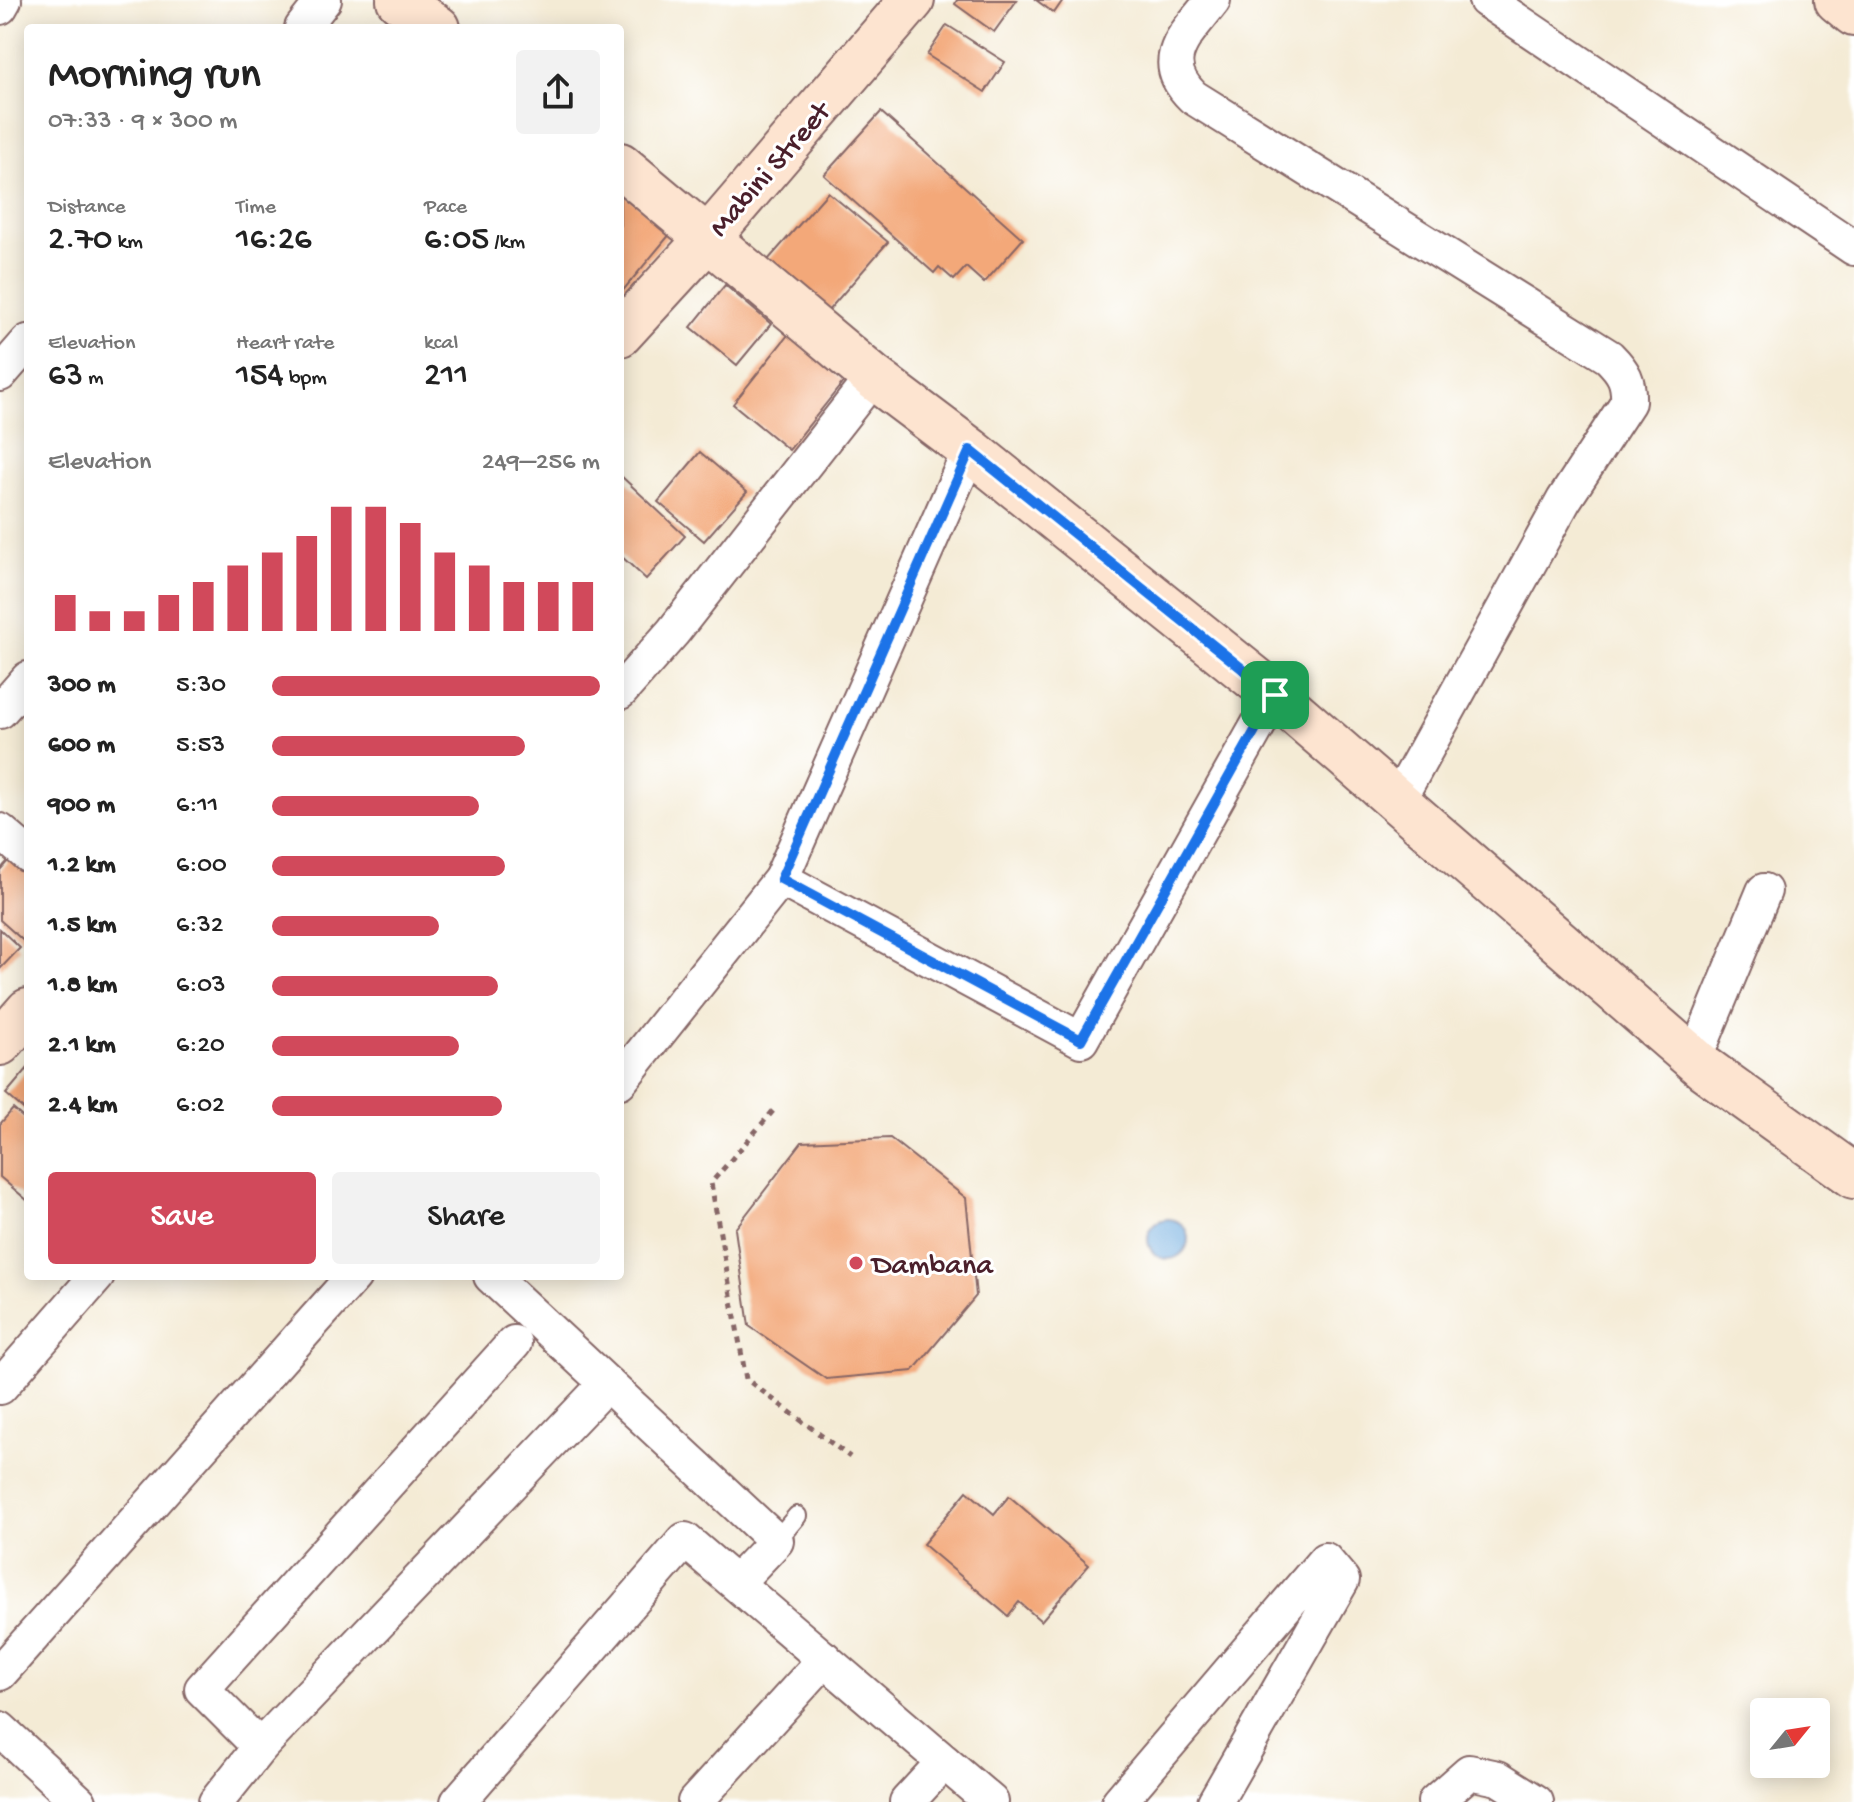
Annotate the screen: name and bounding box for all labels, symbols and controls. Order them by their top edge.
button: share [516,50,600,134]
text: Morning run [48,51,261,103]
street label: Mabini Street [703,94,841,246]
text: 07:33 · 9 × 300 m [48,107,237,138]
text: Distance [48,195,126,221]
text: Time [236,195,276,221]
text: Pace [424,195,467,221]
text: 2.70 [48,221,112,261]
text: 16:26 [236,221,312,261]
text: 6:05 [424,221,489,261]
text: km [112,230,143,256]
text: /km [489,230,525,256]
text: Elevation [48,331,135,357]
text: Heart rate [236,331,334,357]
text: kcal [424,331,458,357]
text: 63 [48,357,83,397]
text: 154 [236,357,284,397]
text: 211 [424,357,468,397]
text: m [83,366,104,392]
text: bpm [284,366,327,392]
text: Elevation [48,448,151,479]
text: 249–256 m [482,448,600,479]
pin [1241,661,1309,729]
text: 300 m [48,671,116,702]
text: 5:30 [176,671,226,702]
icon: arrive [1253,673,1297,717]
text: 600 m [48,731,115,762]
text: 5:53 [176,731,225,762]
text: 900 m [48,791,115,822]
text: 6:11 [176,791,218,822]
text: 1.2 km [48,851,116,882]
text: 6:00 [176,851,227,882]
text: 1.5 km [48,911,117,942]
text: 6:32 [176,911,224,942]
text: 1.8 km [48,971,117,1002]
text: 6:03 [176,971,226,1002]
text: 2.1 km [48,1031,116,1062]
text: 6:20 [176,1031,225,1062]
text: 2.4 km [48,1091,117,1122]
text: 6:02 [176,1091,225,1122]
button: Save [48,1172,316,1264]
button: Share [332,1172,600,1264]
place label: Dambana [870,1250,994,1285]
marker: Dambana [847,1254,865,1272]
north arrow [1750,1698,1830,1778]
map controls [1750,1698,1830,1778]

